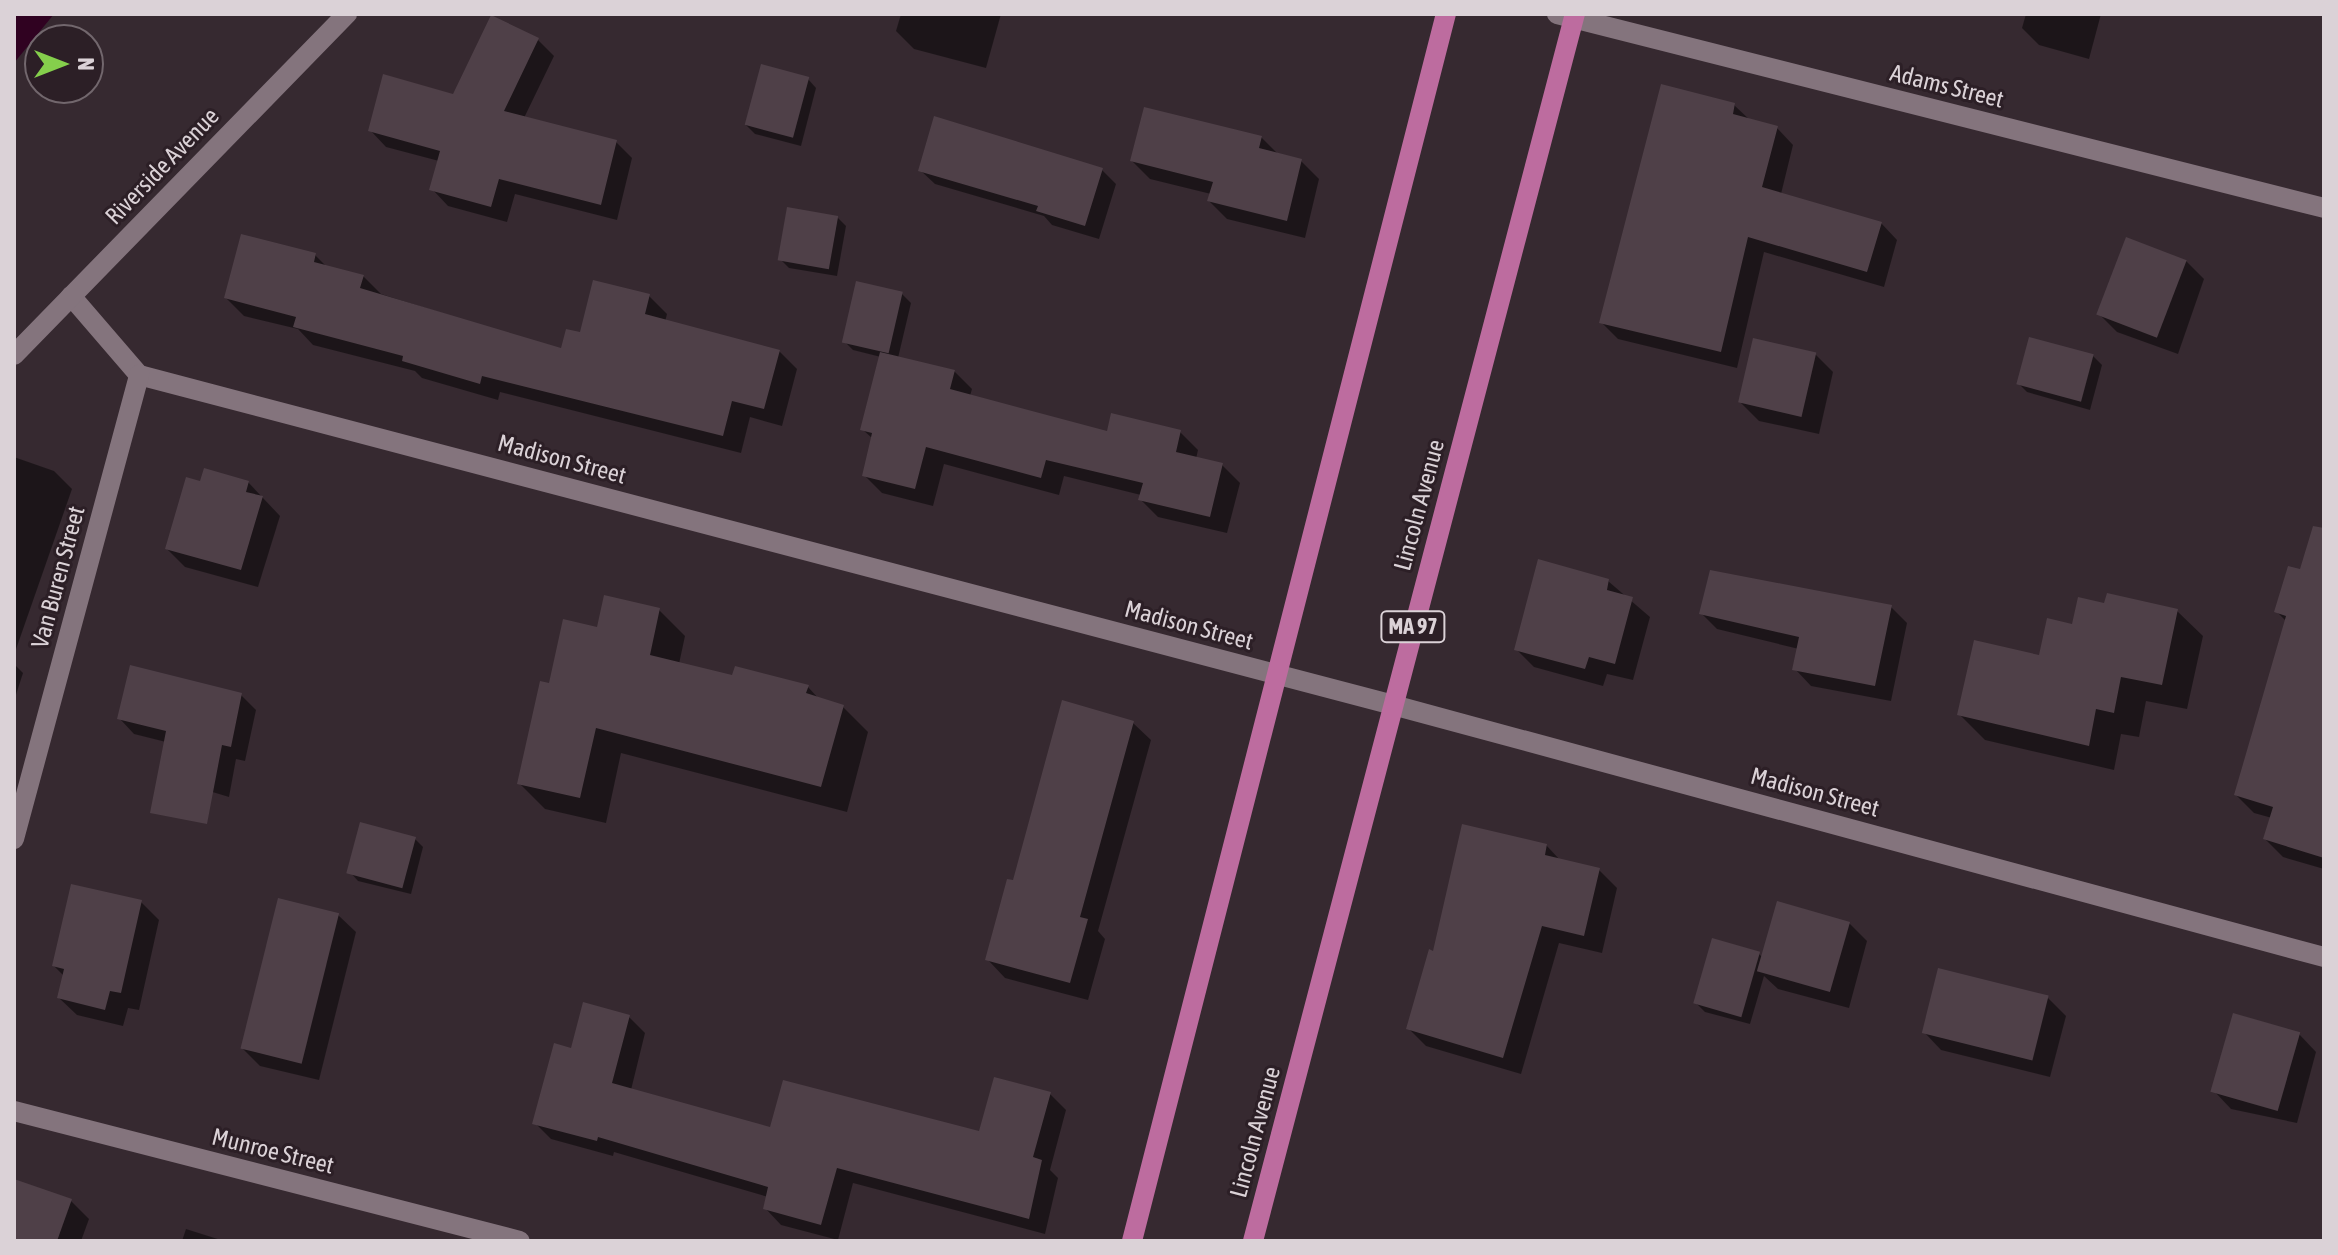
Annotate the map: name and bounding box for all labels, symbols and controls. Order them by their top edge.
north arrow [24,24,104,104]
text: N [73,58,99,70]
street label: Adams Street [1887,58,2007,114]
street label: Riverside Avenue [99,102,225,230]
street label: Madison Street [495,428,629,490]
street label: Lincoln Avenue [1388,436,1450,574]
street label: Van Buren Street [25,503,91,651]
street label: Madison Street [1122,594,1256,656]
road number: MA 97 [1379,609,1447,645]
street label: Madison Street [1748,761,1882,823]
street label: Lincoln Avenue [1224,1063,1286,1201]
street label: Munroe Street [209,1122,337,1180]

